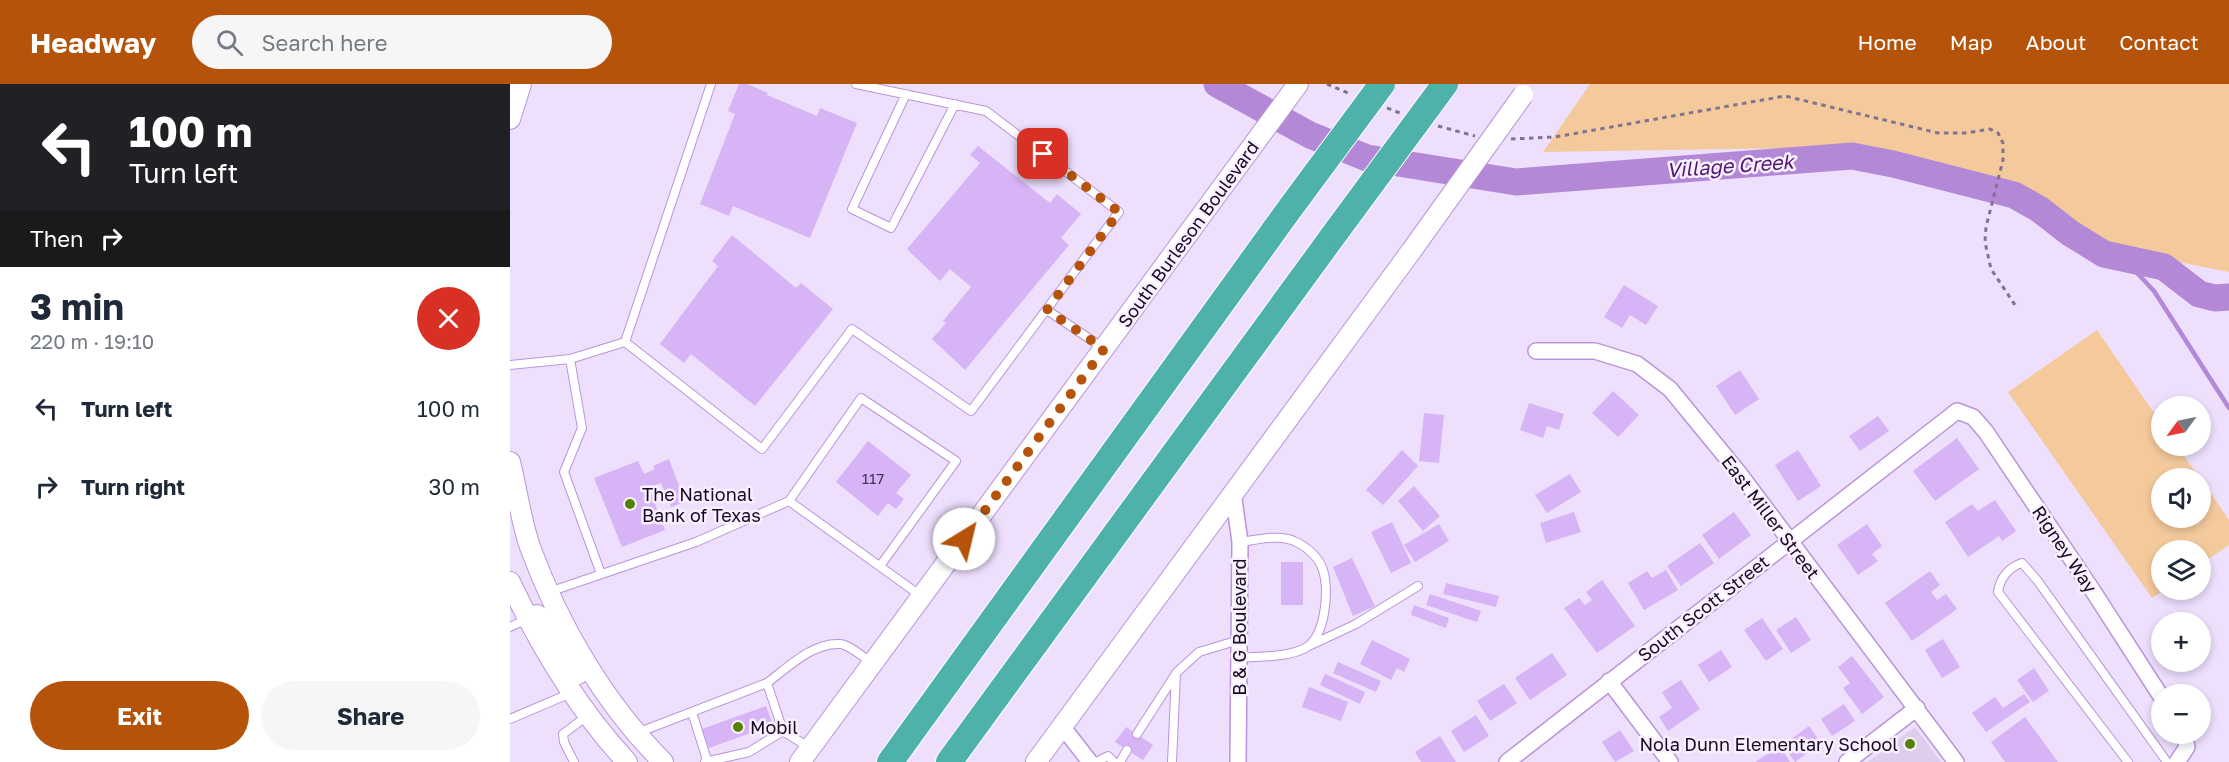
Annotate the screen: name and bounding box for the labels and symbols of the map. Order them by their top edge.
pin [1017,128,1068,179]
street label: South Burleson Boulevard [1113,137,1263,331]
water label: Village Creek [1666,148,1797,182]
north arrow [2151,396,2211,456]
street label: East Miller Street [1717,451,1825,583]
house number: 117 [862,469,884,487]
place label: The National Bank of Texas [642,483,761,526]
marker: The National Bank of Texas [623,497,637,511]
street label: Rigney Way [2028,501,2102,597]
position arrow [932,507,996,571]
street label: South Scott Street [1633,550,1773,666]
street label: B & G Boulevard [1228,558,1250,696]
place label: Mobil [750,716,798,738]
marker: Mobil [731,720,745,734]
place label: Nola Dunn Elementary School [1639,733,1898,755]
marker: Nola Dunn Elementary School [1903,737,1917,751]

